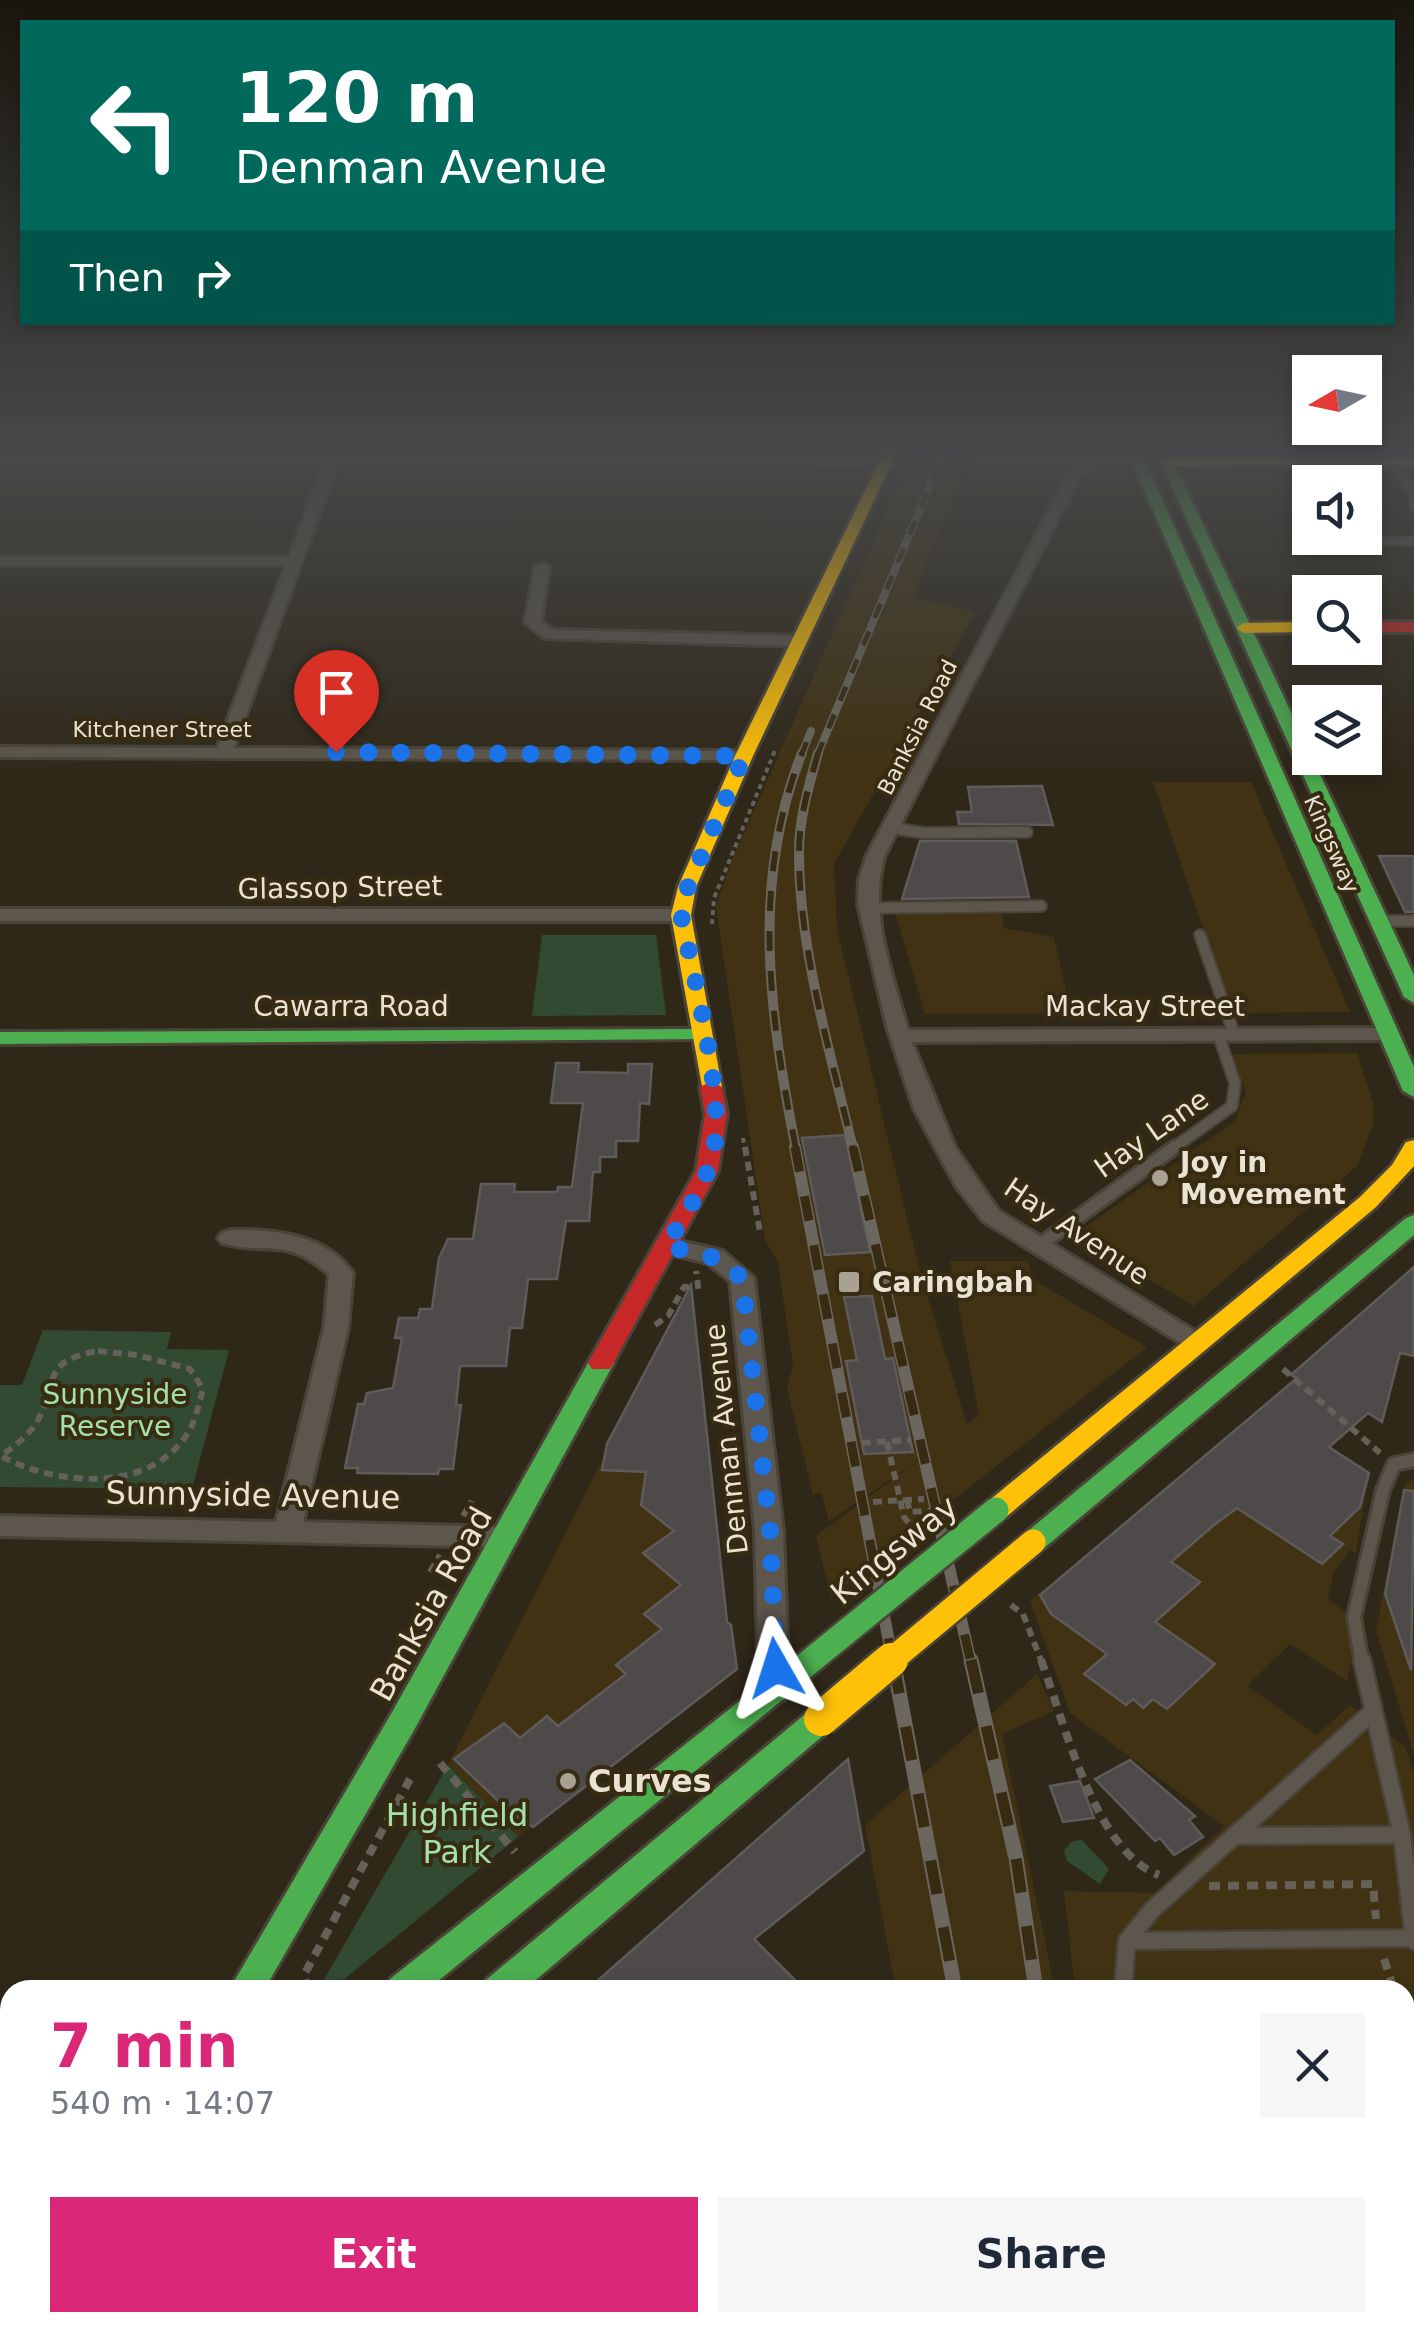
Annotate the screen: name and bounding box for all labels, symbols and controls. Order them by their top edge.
text: 120 m [235,57,478,139]
icon: left [70,60,200,190]
text: Denman Avenue [235,141,607,194]
icon: right [185,250,240,305]
text: Then [70,256,165,300]
north arrow [1292,355,1382,445]
map controls [1292,355,1382,775]
button: sound [1292,465,1382,555]
button: search [1292,575,1382,665]
pin [294,650,379,753]
street label: Banksia Road [873,655,962,799]
icon: arrive [309,665,364,720]
button: layers [1292,685,1382,775]
street label: Kitchener Street [72,717,252,742]
street label: Kingsway [1299,791,1364,897]
street label: Glassop Street [237,869,443,906]
street label: Cawarra Road [253,990,449,1023]
street label: Mackay Street [1045,990,1245,1023]
street label: Hay Lane [1088,1082,1215,1185]
place label: Joy in Movement [1178,1146,1346,1211]
marker: Joy in Movement [1149,1167,1171,1189]
street label: Hay Avenue [998,1171,1155,1292]
place label: Caringbah [872,1266,1034,1299]
marker: Caringbah [836,1269,862,1295]
street label: Denman Avenue [698,1322,755,1556]
park label: Sunnyside Reserve [43,1378,187,1443]
street label: Sunnyside Avenue [105,1473,401,1517]
street label: Kingsway [823,1487,965,1613]
street label: Banksia Road [362,1500,500,1708]
position arrow [724,1616,828,1720]
place label: Curves [588,1762,712,1800]
marker: Curves [557,1770,579,1792]
park label: Highfield Park [386,1796,528,1871]
text: 7 min [50,2011,238,2081]
button: close [1260,2013,1365,2118]
text: 540 m · 14:07 [50,2084,275,2122]
button: Exit [50,2197,698,2312]
button: Share [718,2197,1365,2312]

